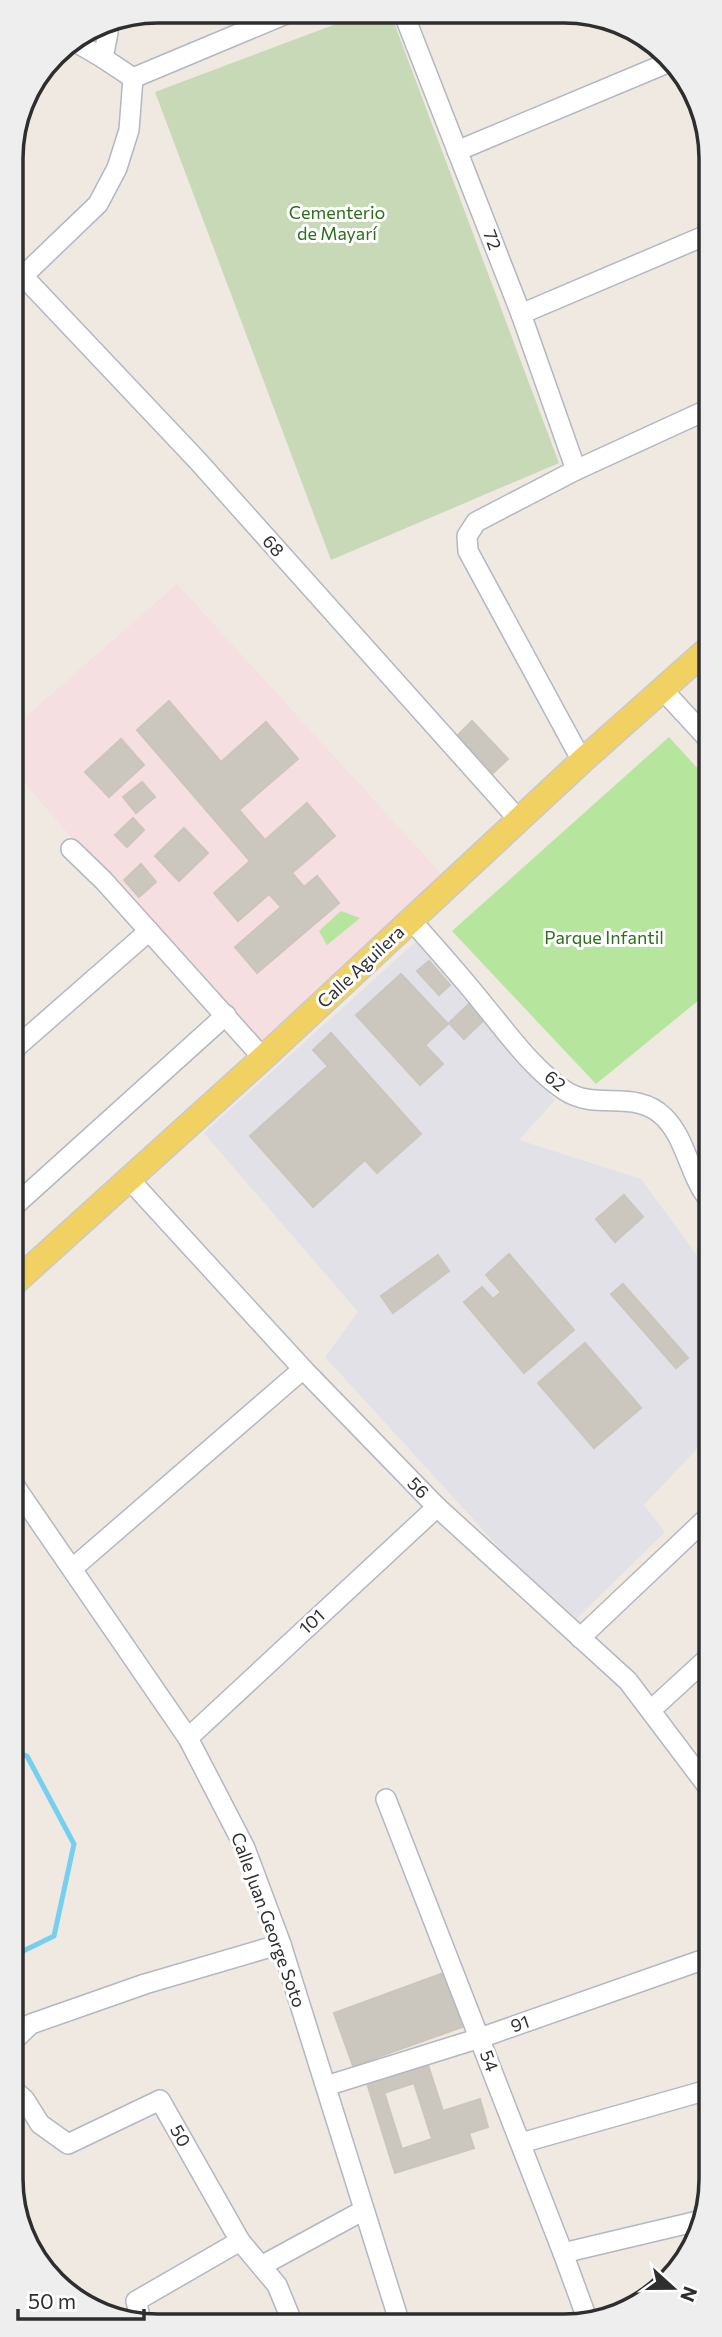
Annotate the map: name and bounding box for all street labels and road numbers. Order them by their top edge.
street label: 72 [479,227,507,253]
street label: 68 [258,530,289,561]
street label: Calle Aguilera [312,920,408,1012]
street label: 62 [541,1065,571,1095]
street label: 56 [403,1472,434,1503]
street label: 101 [294,1604,329,1639]
street label: Calle Juan George Soto [227,1829,311,2010]
street label: 91 [507,2010,532,2036]
street label: 54 [476,2047,504,2075]
street label: 50 [166,2121,196,2151]

